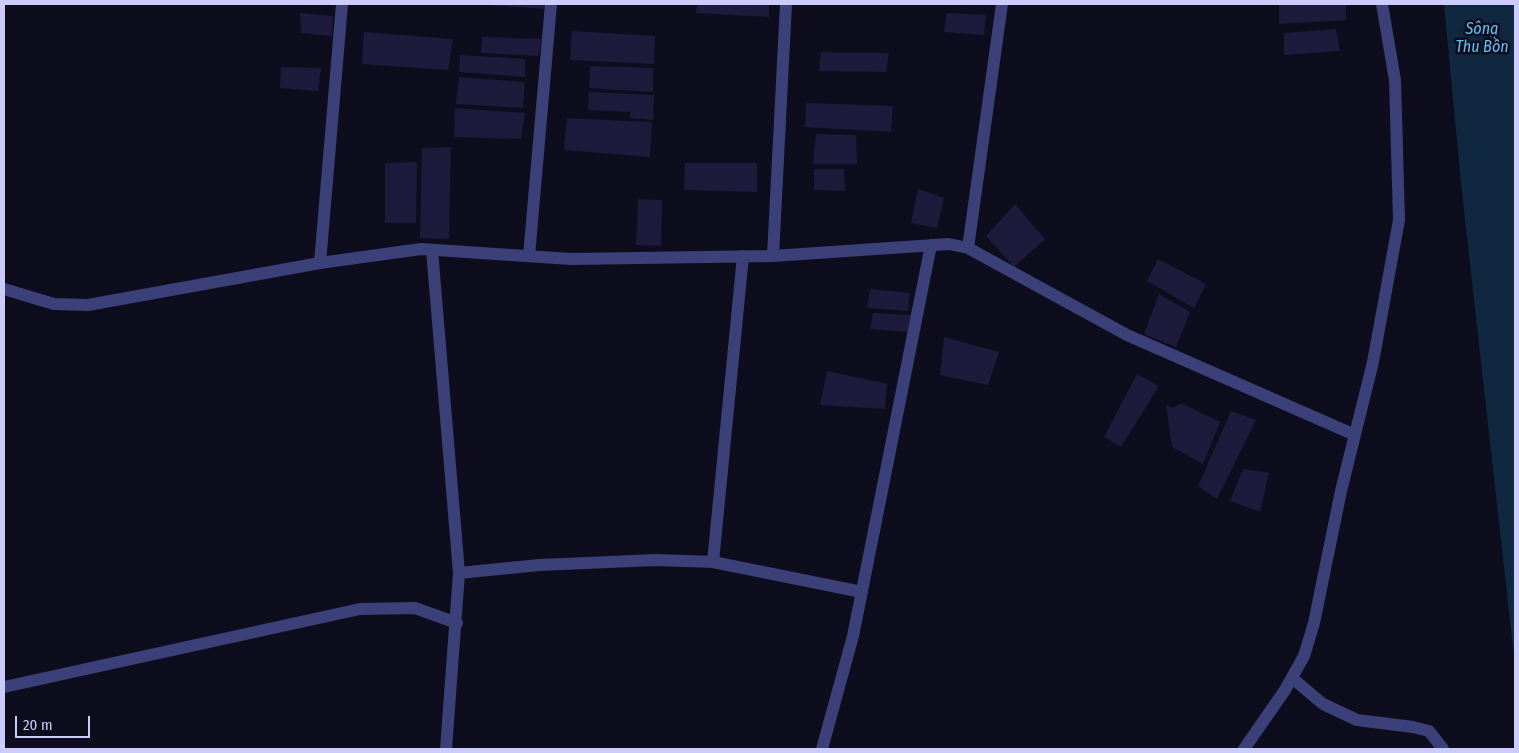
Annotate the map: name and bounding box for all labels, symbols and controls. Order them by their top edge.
water label: Sông Thu Bồn [1455,20,1509,58]
scale bar [18,706,92,738]
text: 20 m [23,716,53,734]

